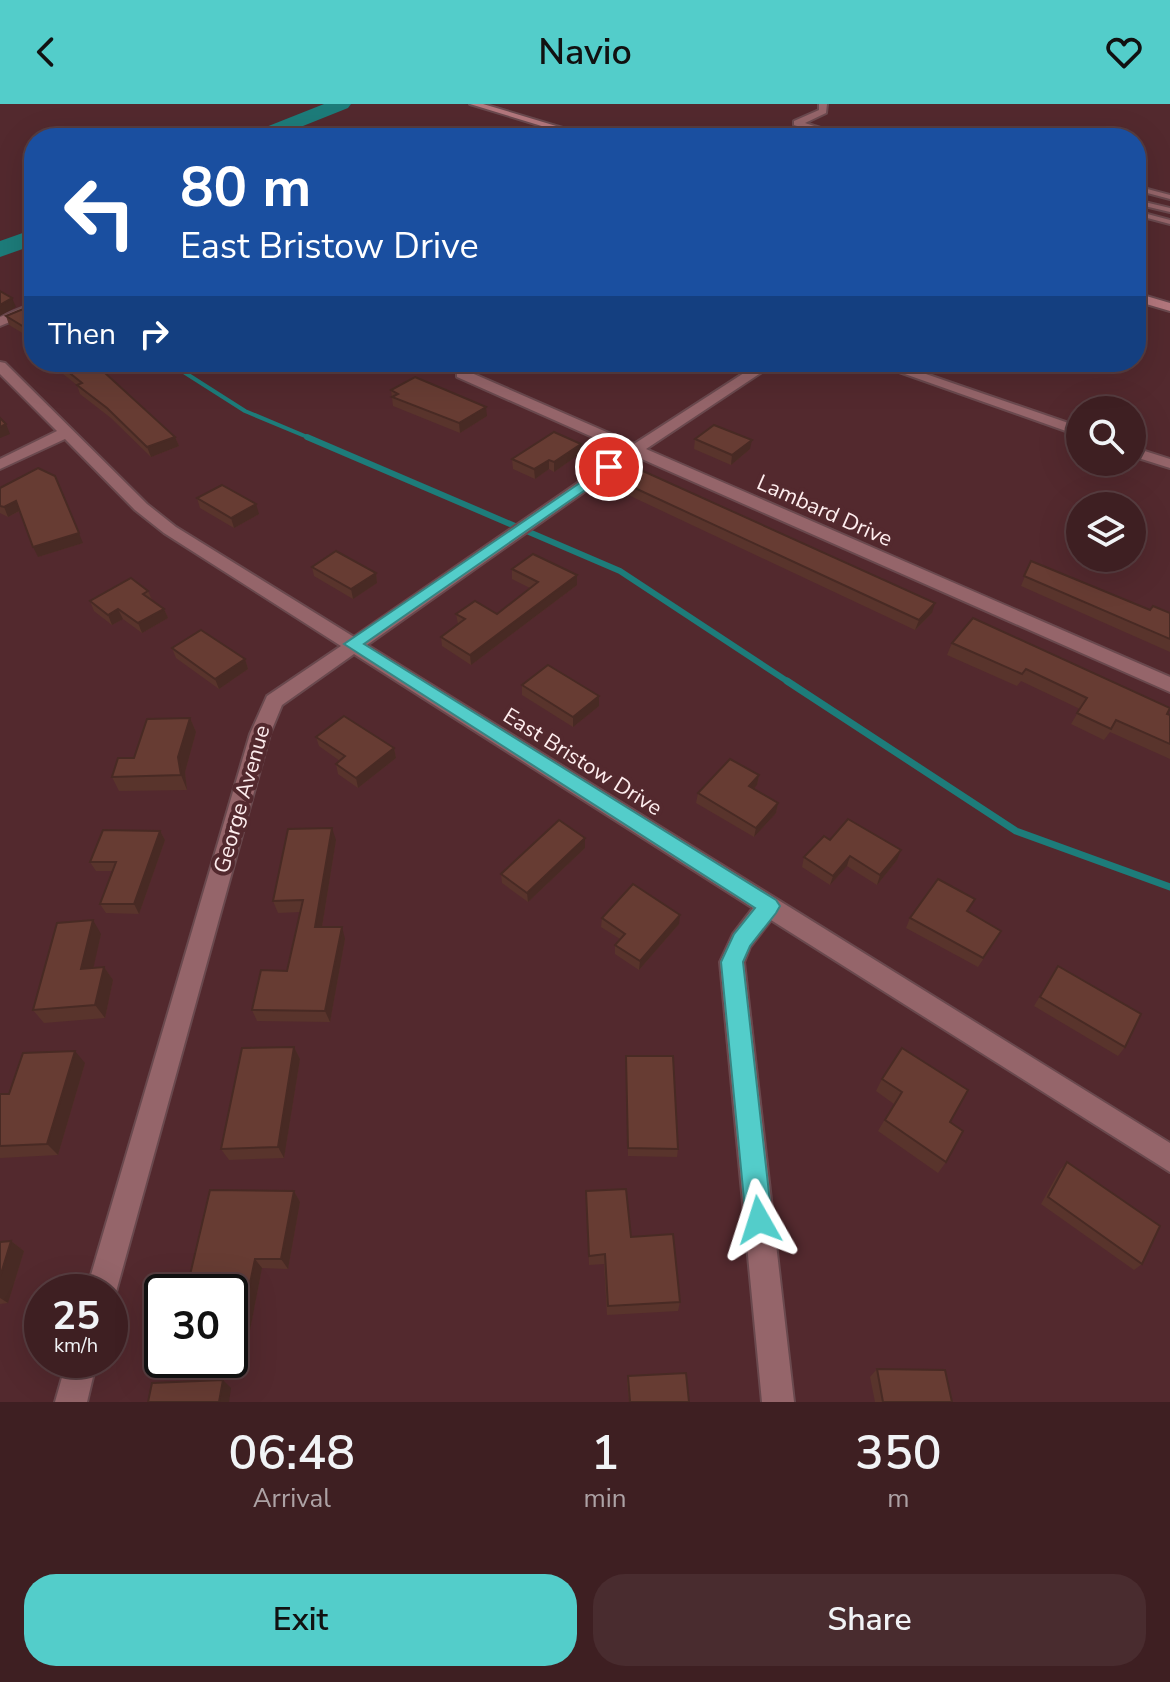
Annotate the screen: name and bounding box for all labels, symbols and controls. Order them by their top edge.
text: Navio [538,28,632,77]
icon: back [24,30,68,74]
icon: heart [1102,30,1146,74]
text: 80 m [180,149,311,226]
icon: left [48,160,152,264]
text: East Bristow Drive [180,222,479,271]
icon: right [132,312,176,356]
text: Then [48,314,116,355]
map controls [1066,396,1146,572]
button: search [1066,396,1146,476]
pin [575,433,643,501]
icon: arrive [587,445,631,489]
street label: Lambard Drive [752,468,897,554]
button: layers [1066,492,1146,572]
street label: East Bristow Drive [497,701,668,823]
street label: George Avenue [206,722,277,877]
position arrow [717,1178,801,1262]
speed limit sign: 30 [144,1274,248,1378]
text: 25 [52,1289,100,1343]
text: km/h [54,1332,98,1359]
text: 06:48 [228,1420,355,1486]
text: 1 [591,1420,619,1486]
text: 350 [855,1420,942,1486]
text: Arrival [253,1481,331,1516]
text: min [584,1481,627,1516]
text: m [887,1481,909,1516]
button: Exit [24,1574,577,1666]
button: Share [593,1574,1146,1666]

